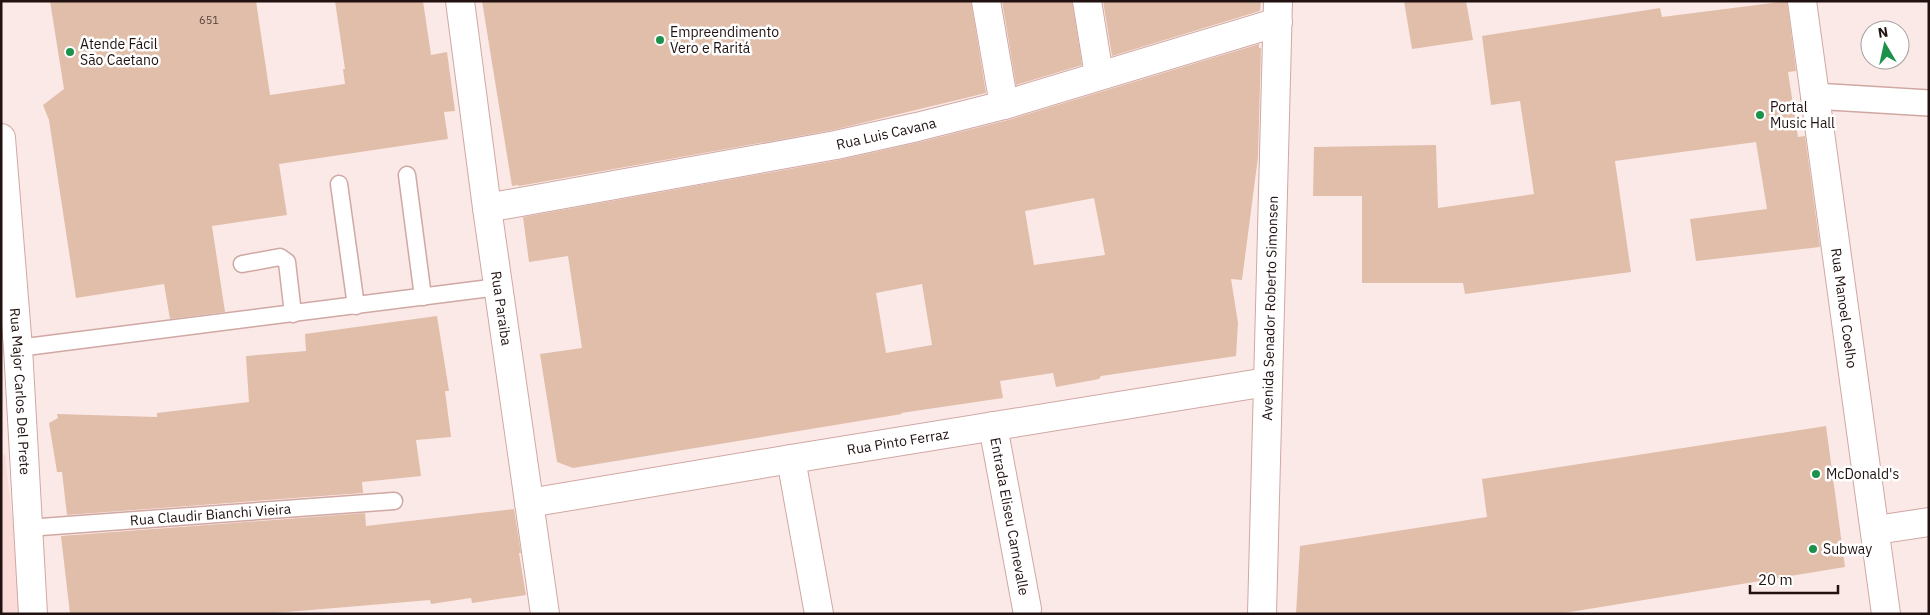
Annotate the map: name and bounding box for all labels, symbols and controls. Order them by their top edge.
house number: 651 [199,13,219,27]
north arrow [1860,20,1910,70]
text: N [1877,22,1889,42]
place label: Empreendimento Vero e Raritá [670,23,779,57]
marker: Empreendimento Vero e Raritá [654,34,666,46]
place label: Atende Fácil São Caetano [80,35,159,69]
marker: Atende Fácil São Caetano [64,46,76,58]
place label: Portal Music Hall [1770,98,1835,132]
marker: Portal Music Hall [1754,109,1766,121]
street label: Rua Luis Cavana [834,113,938,154]
street label: Avenida Senador Roberto Simonsen [1258,195,1282,421]
street label: Rua Manoel Coelho [1827,247,1861,369]
street label: Rua Paraiba [487,270,516,347]
street label: Rua Major Carlos Del Prete [6,307,34,476]
street label: Rua Pinto Ferraz [846,425,951,459]
street label: Entrada Eliseu Carnevalle [986,436,1033,597]
place label: McDonald's [1826,465,1899,483]
marker: McDonald's [1810,468,1822,480]
street label: Rua Claudir Bianchi Vieira [129,500,292,529]
place label: Subway [1823,540,1872,558]
marker: Subway [1807,543,1819,555]
scale bar [1750,562,1838,594]
text: 20 m [1758,570,1793,589]

